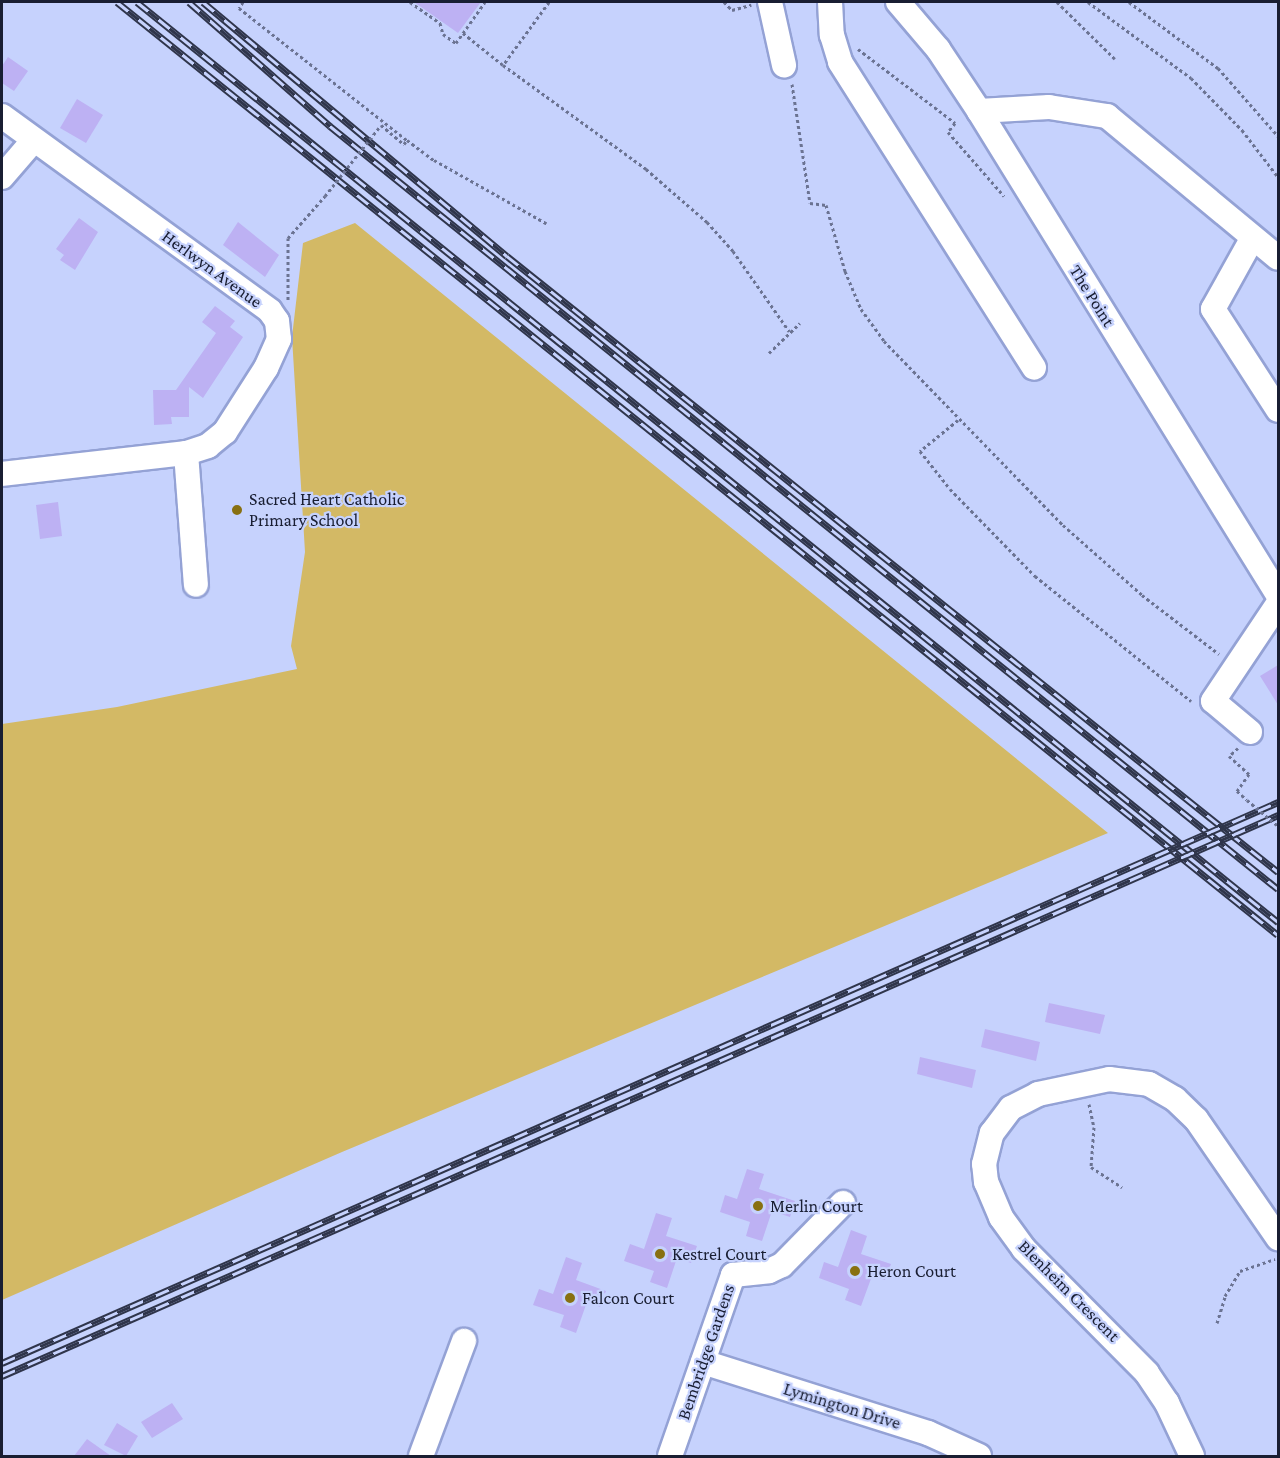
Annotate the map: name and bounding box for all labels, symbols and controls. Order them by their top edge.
street label: Herlwyn Avenue [158,225,266,313]
street label: The Point [1065,261,1119,331]
place label: Sacred Heart Catholic Primary School [249,489,404,532]
marker: Sacred Heart Catholic Primary School [230,503,244,517]
place label: Merlin Court [770,1195,863,1217]
marker: Merlin Court [751,1199,765,1213]
street label: Blenheim Crescent [1014,1236,1124,1346]
place label: Kestrel Court [672,1243,766,1265]
marker: Kestrel Court [653,1247,667,1261]
place label: Heron Court [867,1260,956,1282]
marker: Heron Court [848,1264,862,1278]
street label: Bembridge Gardens [673,1281,739,1423]
place label: Falcon Court [582,1287,674,1309]
marker: Falcon Court [563,1291,577,1305]
street label: Lymington Drive [781,1378,903,1434]

